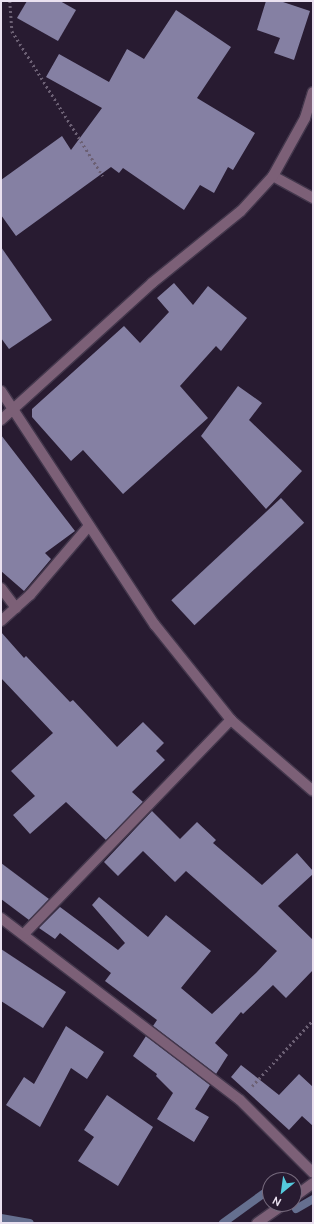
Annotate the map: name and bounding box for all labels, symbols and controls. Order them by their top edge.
north arrow [262,1172,302,1212]
text: N [270,1194,283,1209]

